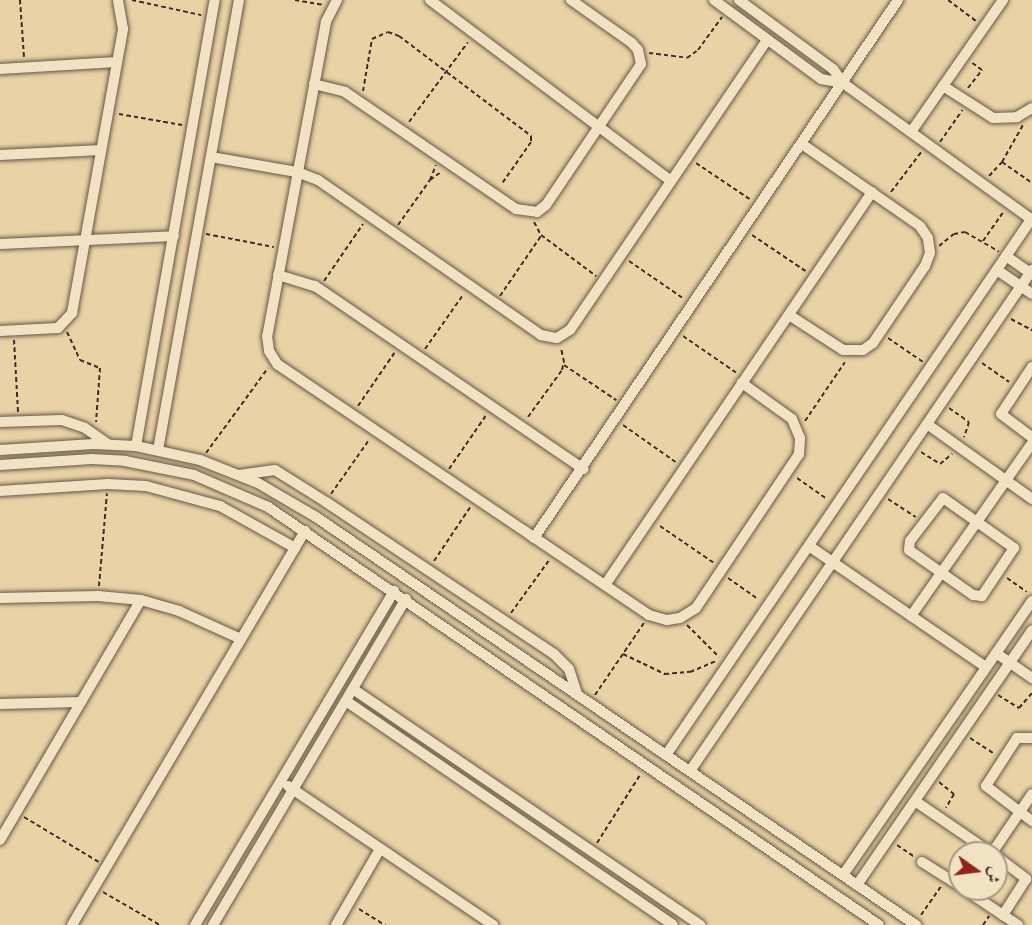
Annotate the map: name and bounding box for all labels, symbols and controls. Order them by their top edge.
north arrow [948,841,1008,901]
text: ش [982,865,1005,885]

